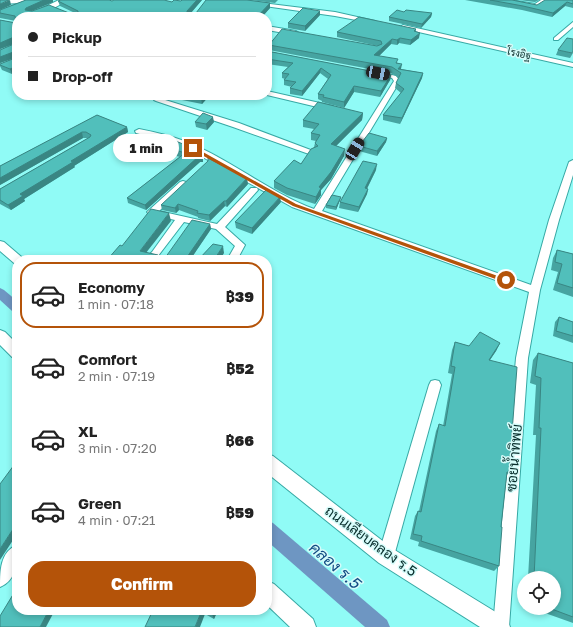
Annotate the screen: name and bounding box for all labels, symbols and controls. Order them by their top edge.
text: Pickup [52,28,102,46]
street label: โรงอิฐ [504,44,532,63]
car [365,65,391,81]
text: Drop-off [52,67,112,85]
callout: 1 min [113,134,179,162]
car [344,136,366,162]
route end [184,139,202,157]
text: 1 min [129,140,163,156]
route start [497,271,515,289]
icon: car [30,277,66,313]
text: Economy [78,278,145,296]
text: ฿39 [226,287,254,305]
text: 1 min · 07:18 [78,296,154,312]
icon: car [30,349,66,385]
text: Comfort [78,350,137,368]
text: ฿52 [226,359,254,377]
text: 2 min · 07:19 [78,368,155,384]
icon: car [30,421,66,457]
text: XL [78,422,97,440]
street label: ซอยน้ำทิพย์ [499,423,525,492]
text: ฿66 [225,431,254,449]
text: 3 min · 07:20 [78,440,157,456]
icon: car [30,493,66,529]
text: Green [78,494,121,512]
street label: ถนนเลียบคลอง ร.5 [322,502,420,580]
text: ฿59 [226,503,254,521]
text: 4 min · 07:21 [78,512,155,528]
water label: คลอง ร.5 [306,538,364,592]
button: Confirm [28,561,256,607]
map controls [517,571,561,615]
button: locate [517,571,561,615]

